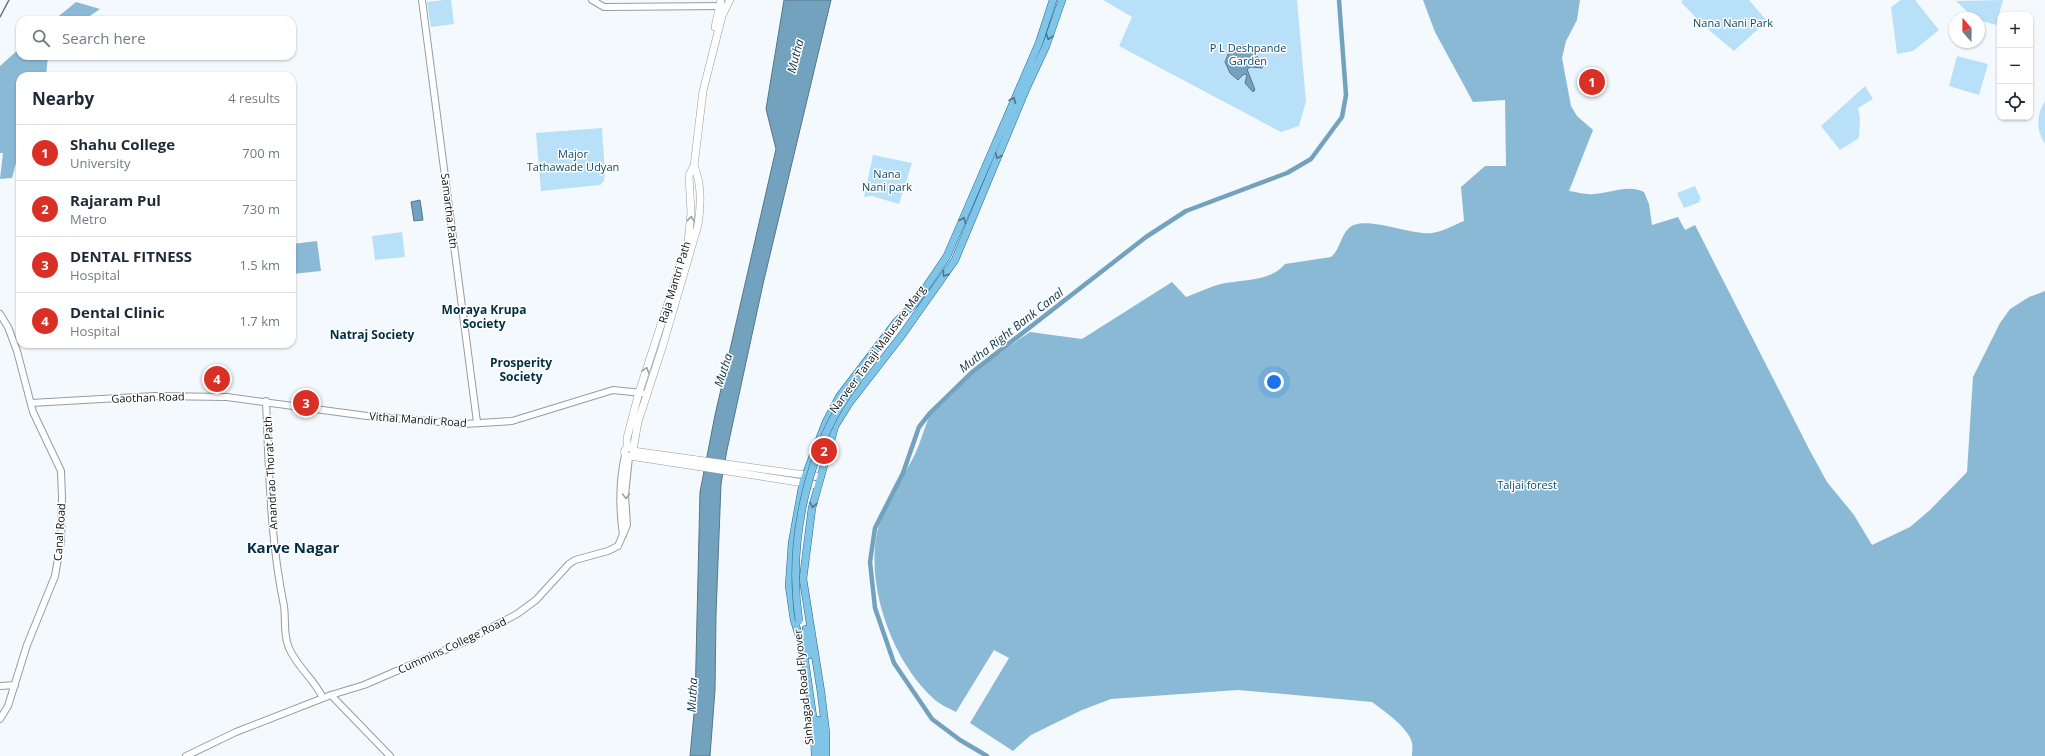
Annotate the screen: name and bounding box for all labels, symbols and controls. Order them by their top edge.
north arrow [1949,12,1985,48]
map controls [1997,12,2033,120]
button: + [1997,12,2033,48]
park label: Nana Nani Park [1693,15,1773,30]
search box [16,16,296,60]
icon: search [30,27,52,49]
text: Search here [62,28,146,48]
one-way arrow [1046,33,1054,40]
water label: Mutha [783,37,807,75]
park label: P L Deshpande Garden [1210,40,1286,68]
button: − [1997,48,2033,84]
pin: 1 [1579,67,1605,97]
button: locate [1997,84,2033,120]
text: Nearby [32,87,94,110]
text: 4 results [228,89,280,107]
one-way arrow [1008,96,1016,104]
text: Shahu College [70,134,175,154]
text: 1 [41,144,49,162]
text: 700 m [242,144,280,162]
park label: Major Tathawade Udyan [527,146,619,174]
one-way arrow [995,153,1003,160]
text: University [70,154,130,172]
park label: Nana Nani park [862,166,912,194]
street label: Samartha Path [438,172,462,250]
text: Rajaram Pul [70,190,161,210]
text: 2 [41,200,49,218]
text: 730 m [242,200,280,218]
text: Metro [70,210,107,228]
one-way arrow [686,216,695,222]
one-way arrow [958,216,966,224]
street label: Raja Mantri Path [654,239,694,325]
text: DENTAL FITNESS [70,246,192,266]
text: 3 [41,256,49,274]
text: 1.5 km [239,256,280,274]
text: Hospital [70,266,120,284]
one-way arrow [943,270,950,277]
street label: Narveer Tanaji Malusare Marg [826,282,928,416]
water label: Mutha Right Bank Canal [955,283,1068,376]
district label: Moraya Krupa Society [442,301,526,332]
text: Dental Clinic [70,302,165,322]
text: 4 [41,312,49,330]
text: 1.7 km [239,312,280,330]
text: Hospital [70,322,120,340]
district label: Natraj Society [330,326,415,343]
water label: Mutha [710,351,736,389]
district label: Prosperity Society [490,354,552,385]
pin: 4 [204,364,230,394]
one-way arrow [641,367,650,374]
your location [1264,372,1284,392]
street label: Gaothan Road [111,388,185,406]
pin: 3 [293,388,319,418]
street label: Vithal Mandir Road [369,408,467,430]
street label: Anandrao Thorat Path [260,416,280,530]
pin: 2 [811,436,837,466]
park label: Taljai forest [1497,477,1557,492]
one-way arrow [622,493,630,499]
one-way arrow [809,502,817,509]
street label: Canal Road [50,503,68,561]
district label: Karve Nagar [247,537,340,557]
street label: Cummins College Road [395,613,509,677]
street label: Sinhagad Road Flyover [789,628,817,745]
water label: Mutha [683,677,701,713]

